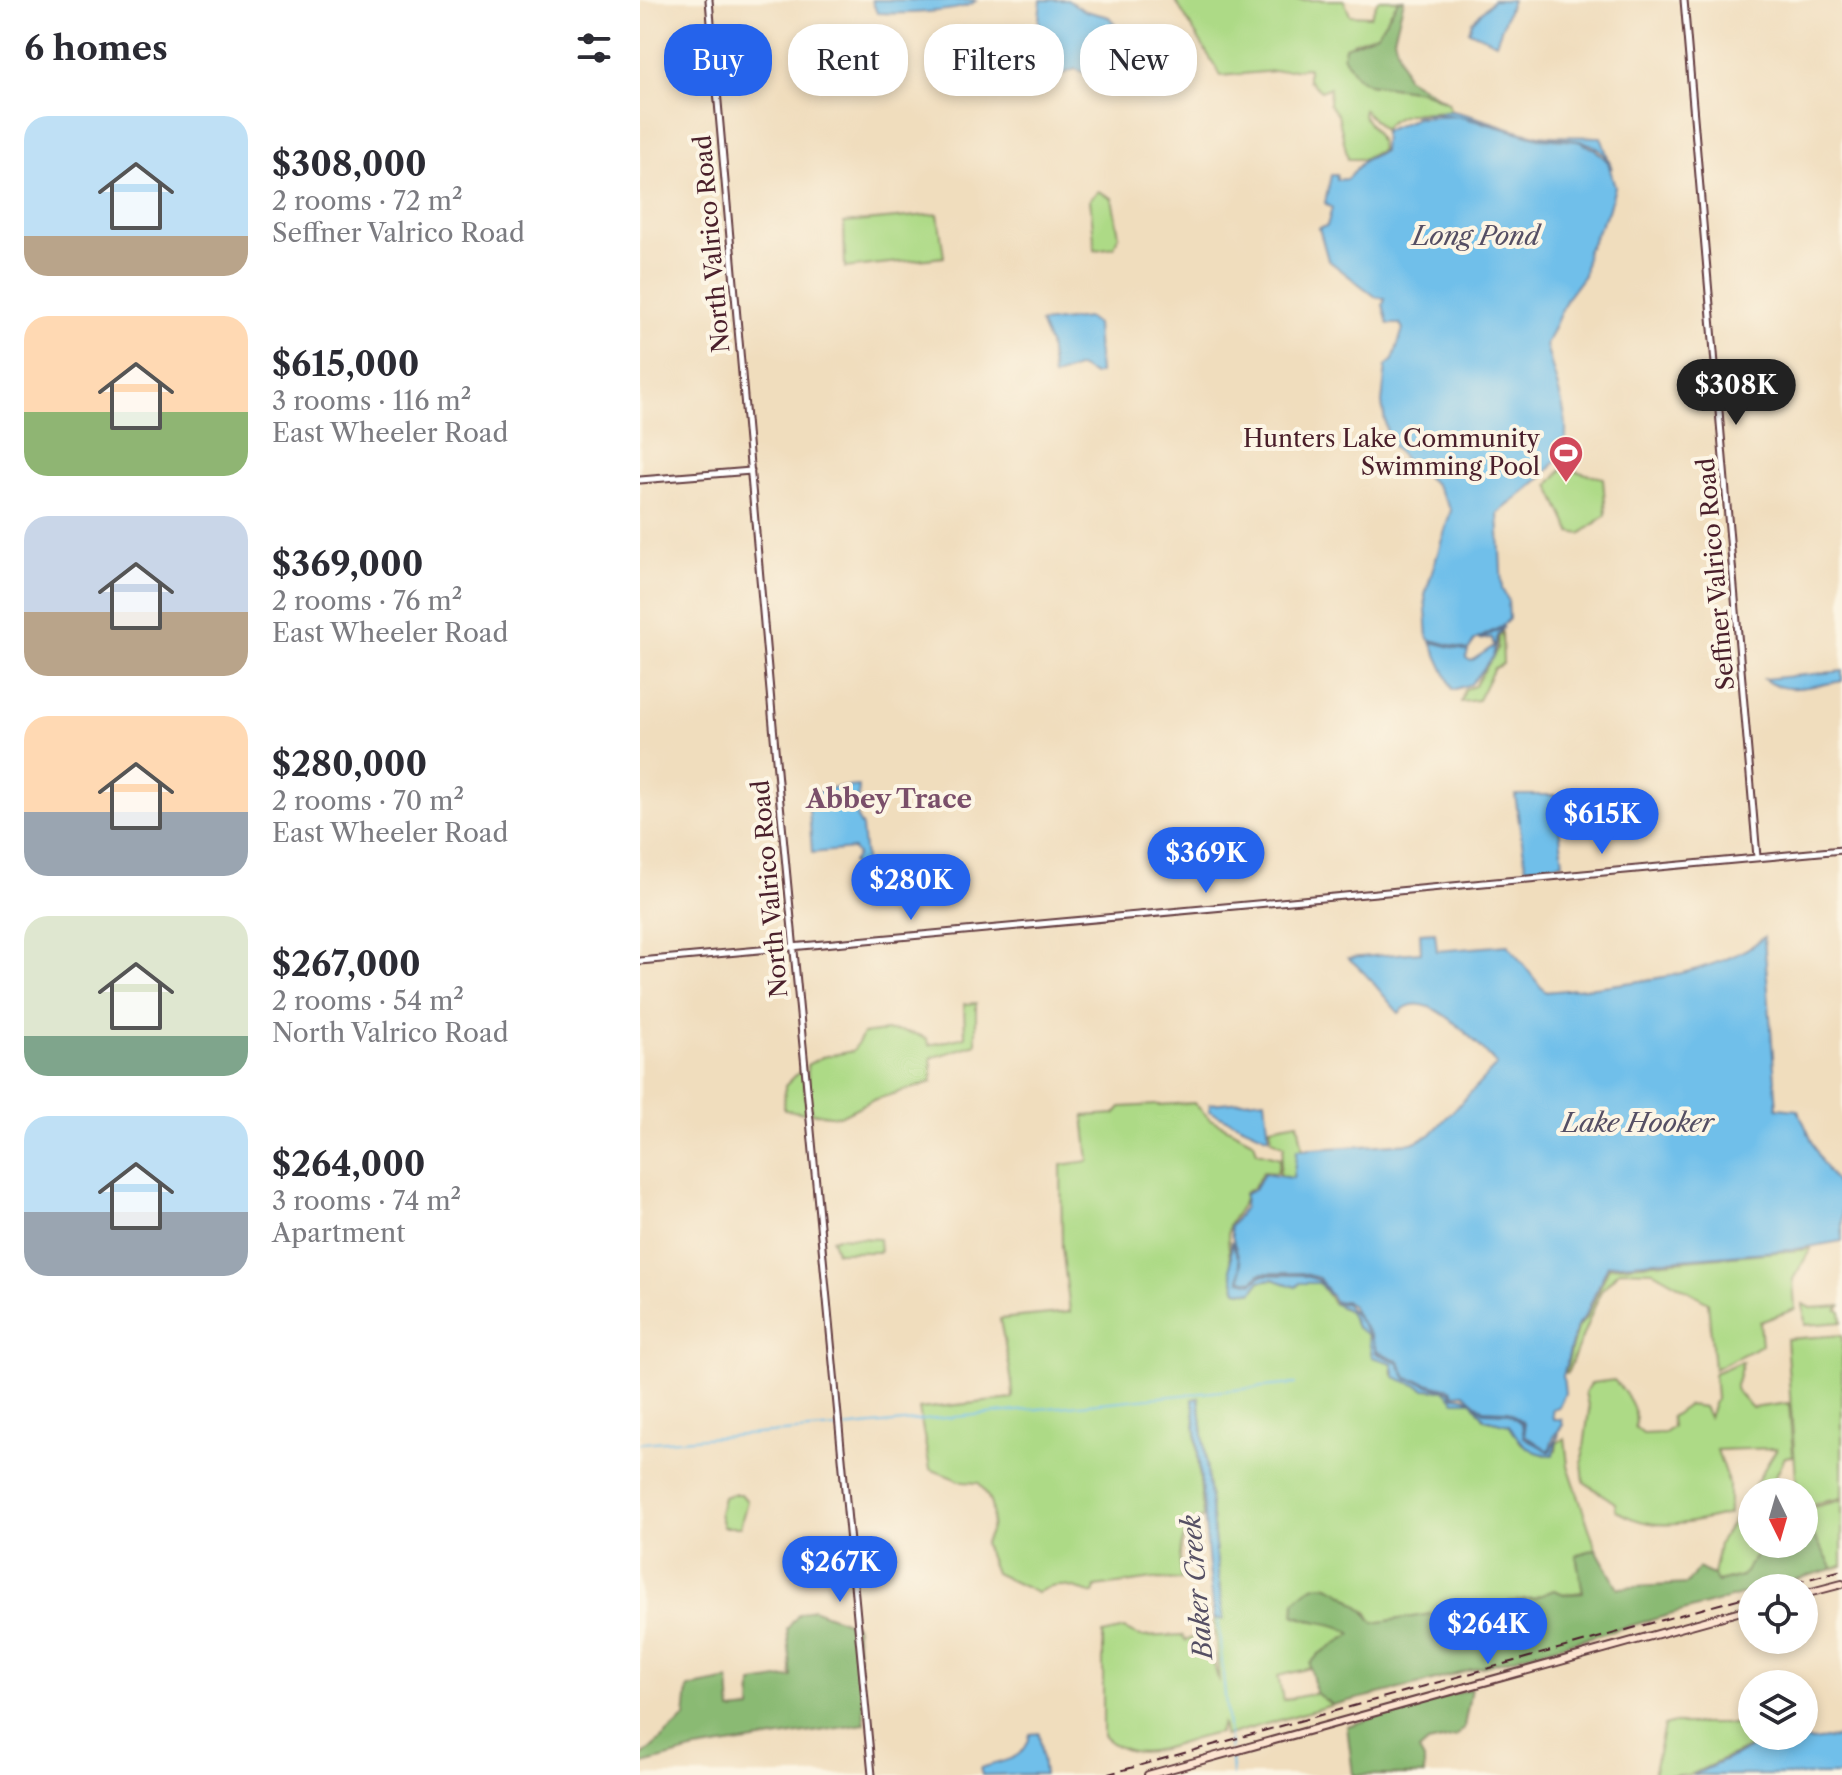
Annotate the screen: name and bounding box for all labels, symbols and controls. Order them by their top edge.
chip: Buy [664,24,772,96]
chip: Rent [788,24,908,96]
chip: Filters [924,24,1064,96]
chip: New [1080,24,1197,96]
icon: filters [572,26,616,70]
text: 6 homes [24,27,168,69]
street label: North Valrico Road [688,134,735,354]
text: $308,000 [272,143,427,185]
icon: home [88,148,184,244]
text: 2 rooms · 72 m² [272,185,463,217]
text: Seffner Valrico Road [272,217,525,249]
water label: Long Pond [1410,220,1542,252]
text: $615,000 [272,343,419,385]
icon: home [88,348,184,444]
pin: $308K [1680,359,1792,427]
text: $308K [1695,369,1777,401]
text: 3 rooms · 116 m² [272,385,471,417]
text: East Wheeler Road [272,417,508,449]
place label: Hunters Lake Community Swimming Pool [1243,424,1541,481]
sports icon: Hunters Lake Community Swimming Pool [1547,434,1585,484]
street label: Seffner Valrico Road [1691,456,1740,692]
text: $369,000 [272,543,423,585]
icon: home [88,548,184,644]
text: 2 rooms · 76 m² [272,585,462,617]
text: East Wheeler Road [272,617,508,649]
text: $280,000 [272,743,427,785]
icon: home [88,748,184,844]
street label: North Valrico Road [746,779,793,999]
district label: Abbey Trace [805,783,972,815]
text: 2 rooms · 70 m² [272,785,464,817]
pin: $615K [1546,788,1658,856]
text: $615K [1564,798,1640,830]
text: East Wheeler Road [272,817,508,849]
pin: $369K [1150,827,1262,895]
text: $369K [1165,837,1247,869]
pin: $280K [855,854,967,922]
text: $280K [869,864,953,896]
text: $267,000 [272,943,421,985]
icon: home [88,948,184,1044]
text: 2 rooms · 54 m² [272,985,464,1017]
text: North Valrico Road [272,1017,509,1049]
water label: Lake Hooker [1560,1107,1716,1139]
text: $264,000 [272,1143,425,1185]
icon: home [88,1148,184,1244]
text: 3 rooms · 74 m² [272,1185,461,1217]
text: Apartment [272,1217,405,1249]
north arrow [1738,1478,1818,1558]
map controls [1738,1478,1818,1750]
water label: Baker Creek [1175,1513,1219,1663]
pin: $267K [784,1536,896,1604]
text: $267K [800,1546,880,1578]
button: locate [1738,1574,1818,1654]
pin: $264K [1432,1598,1544,1666]
text: $264K [1447,1608,1529,1640]
button: layers [1738,1670,1818,1750]

